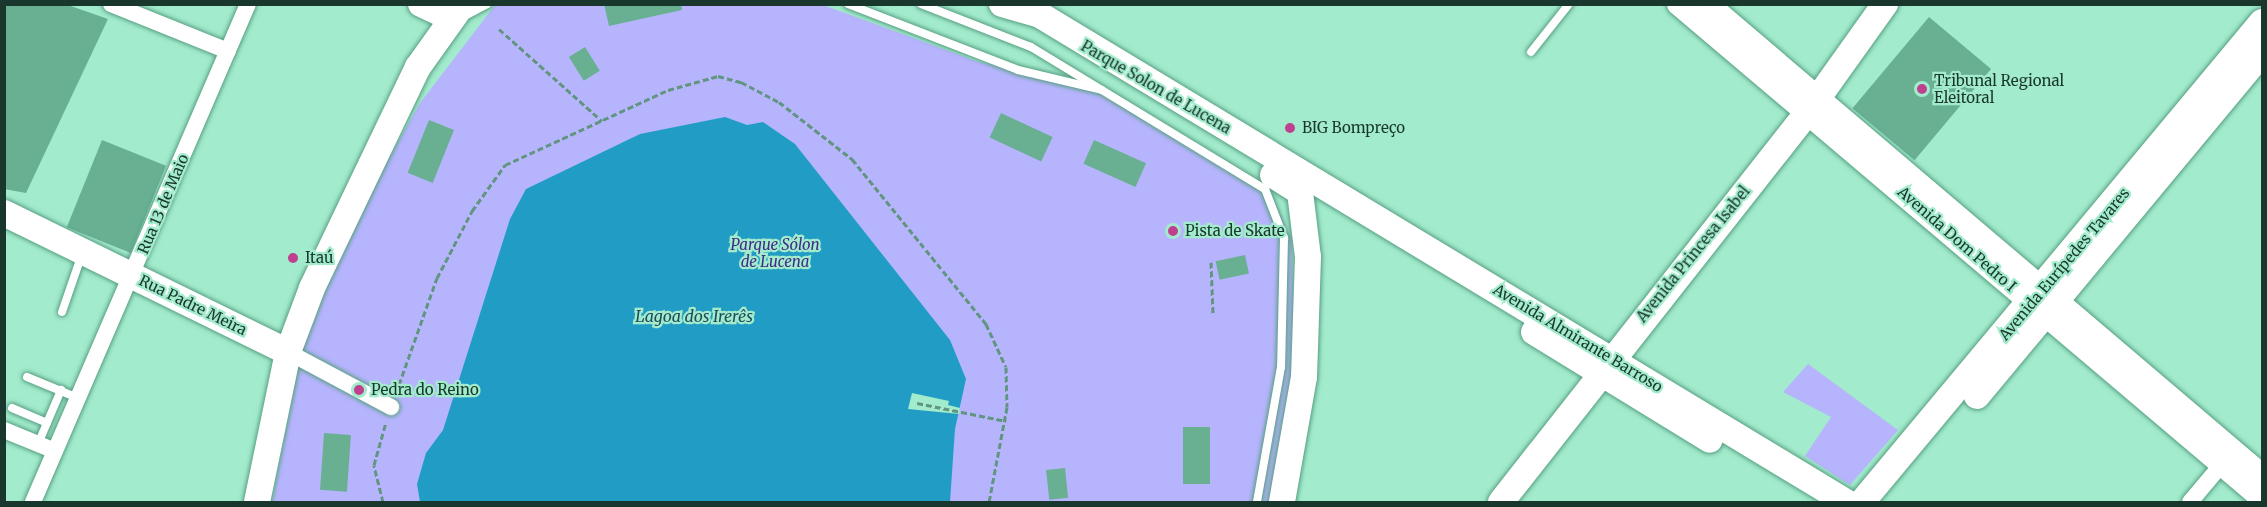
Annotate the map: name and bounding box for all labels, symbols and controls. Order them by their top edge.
street label: Parque Solon de Lucena [1078,37,1234,137]
place label: Tribunal Regional Eleitoral [1934,71,2064,106]
marker: Tribunal Regional Eleitoral [1915,82,1929,96]
place label: BIG Bompreço [1302,119,1405,137]
marker: BIG Bompreço [1283,121,1297,135]
street label: Rua 13 de Maio [134,151,192,257]
street label: Avenida Princesa Isabel [1633,182,1753,326]
street label: Avenida Dom Pedro I [1894,183,2020,295]
street label: Avenida Eurípedes Tavares [1995,184,2133,344]
place label: Pista de Skate [1185,222,1285,240]
marker: Pista de Skate [1166,224,1180,238]
park label: Parque Sólon de Lucena [730,235,820,270]
place label: Itaú [305,249,333,267]
marker: Itaú [286,251,300,265]
street label: Rua Padre Meira [136,271,250,339]
street label: Avenida Almirante Barroso [1490,280,1666,396]
water label: Lagoa dos Irerês [635,306,753,326]
place label: Pedra do Reino [371,381,479,399]
marker: Pedra do Reino [352,383,366,397]

